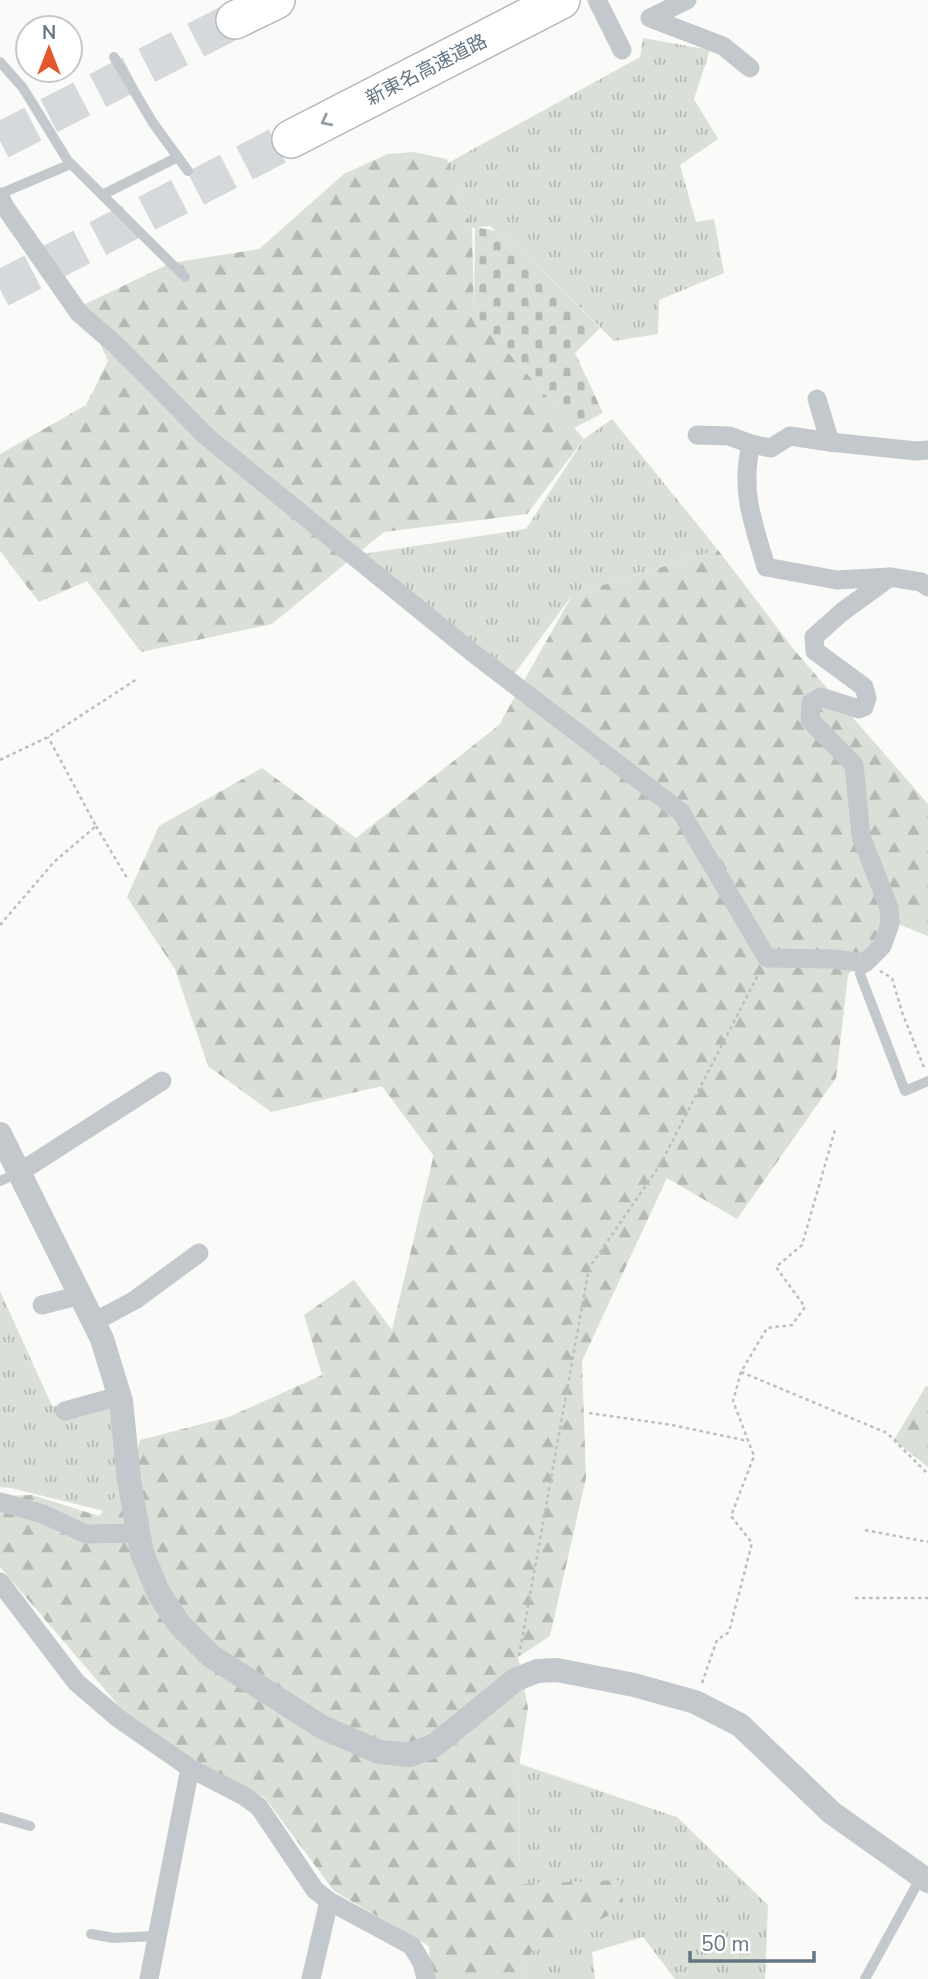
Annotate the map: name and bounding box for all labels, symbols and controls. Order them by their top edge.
north arrow [14,14,84,84]
text: N [42,20,56,46]
street label: 新東名高速道路 [361,28,492,112]
one-way arrow [321,112,333,126]
scale bar [690,1920,814,1964]
text: 50 m [701,1930,750,1958]

